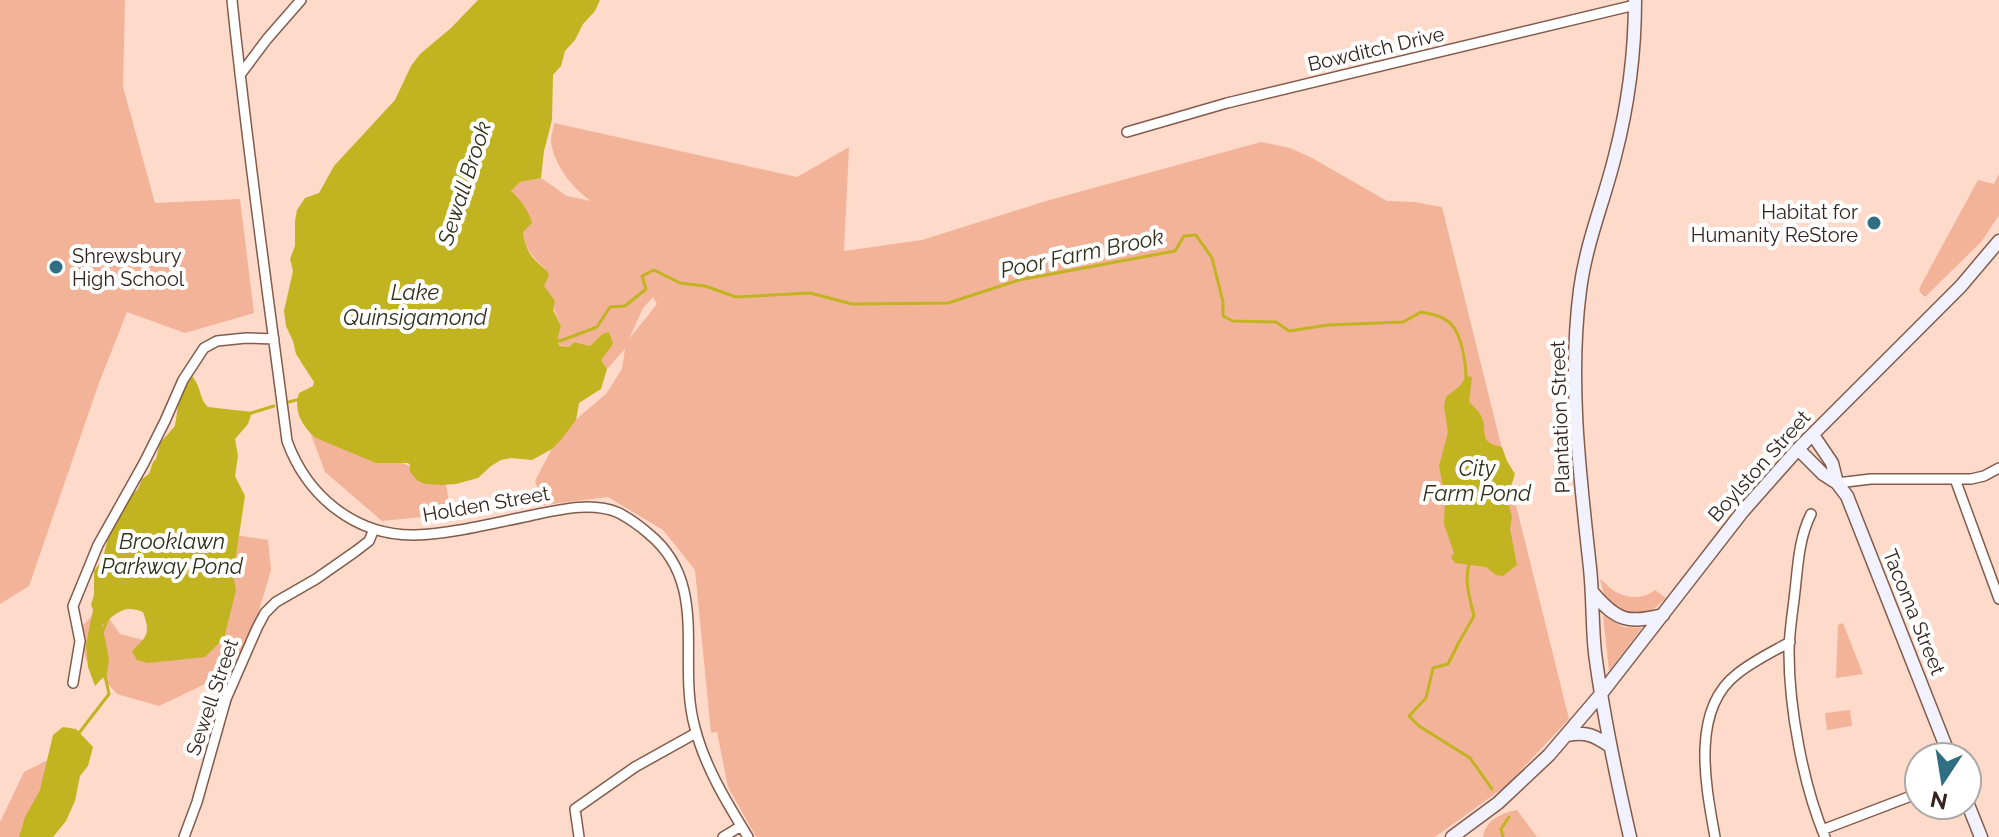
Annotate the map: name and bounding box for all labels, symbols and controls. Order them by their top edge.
street label: Bowditch Drive [1305,22,1447,76]
water label: Sewall Brook [431,118,496,249]
place label: Habitat for Humanity ReStore [1691,200,1858,247]
marker: Habitat for Humanity ReStore [1865,214,1883,232]
water label: Poor Farm Brook [998,223,1166,283]
place label: Shrewsbury High School [72,244,185,291]
marker: Shrewsbury High School [47,258,65,276]
water label: Lake Quinsigamond [343,279,488,330]
street label: Plantation Street [1545,340,1575,494]
street label: Boylston Street [1703,405,1815,527]
water label: City Farm Pond [1423,455,1532,506]
street label: Holden Street [421,481,552,527]
water label: Brooklawn Parkway Pond [101,528,244,579]
street label: Tacoma Street [1878,546,1950,679]
street label: Sewell Street [181,635,243,759]
north arrow [1903,741,1983,821]
text: N [1928,786,1950,815]

